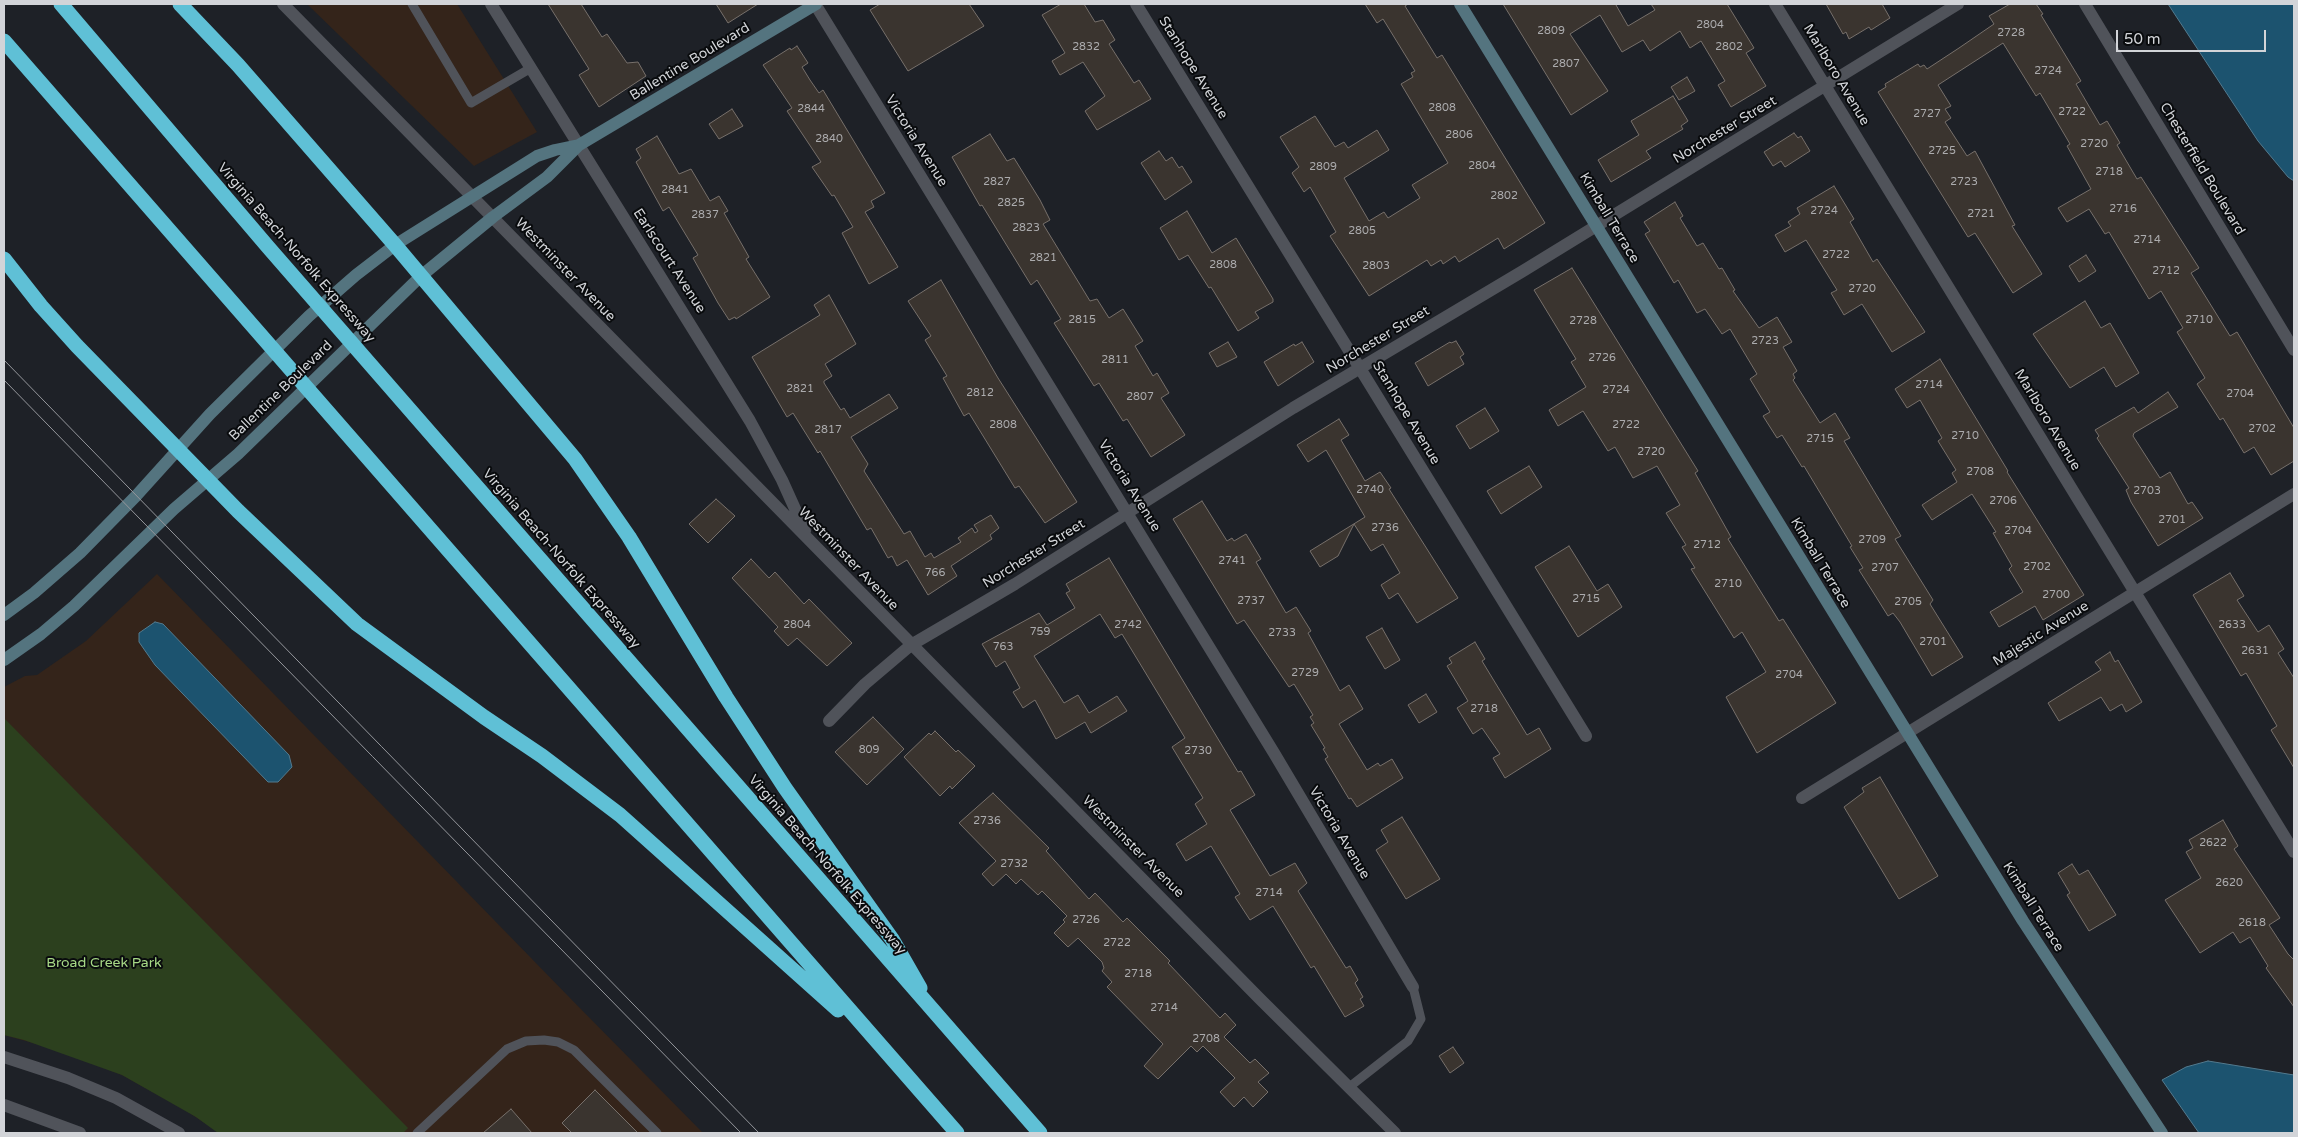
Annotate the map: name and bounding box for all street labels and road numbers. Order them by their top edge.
street label: Stanhope Avenue [1155,14,1231,122]
street label: Ballentine Boulevard [627,20,753,104]
street label: Marlboro Avenue [1799,21,1873,129]
street label: Victoria Avenue [881,92,951,190]
street label: Norchester Street [1670,93,1780,167]
street label: Chesterfield Boulevard [2156,100,2248,238]
street label: Virginia Beach-Norfolk Expressway [213,160,379,346]
street label: Kimball Terrace [1575,170,1643,266]
street label: Earlscourt Avenue [629,206,709,316]
street label: Westminster Avenue [511,215,619,325]
street label: Norchester Street [1323,303,1433,377]
street label: Ballentine Boulevard [226,337,336,445]
street label: Stanhope Avenue [1369,358,1443,468]
street label: Marlboro Avenue [2010,366,2084,474]
street label: Victoria Avenue [1094,437,1164,535]
street label: Virginia Beach-Norfolk Expressway [478,466,644,652]
street label: Westminster Avenue [794,504,902,614]
street label: Kimball Terrace [1786,515,1854,611]
street label: Norchester Street [980,516,1088,592]
street label: Majestic Avenue [1990,598,2092,670]
street label: Virginia Beach-Norfolk Expressway [744,772,910,958]
street label: Victoria Avenue [1305,784,1373,882]
street label: Westminster Avenue [1079,793,1187,901]
street label: Kimball Terrace [1999,859,2067,955]

